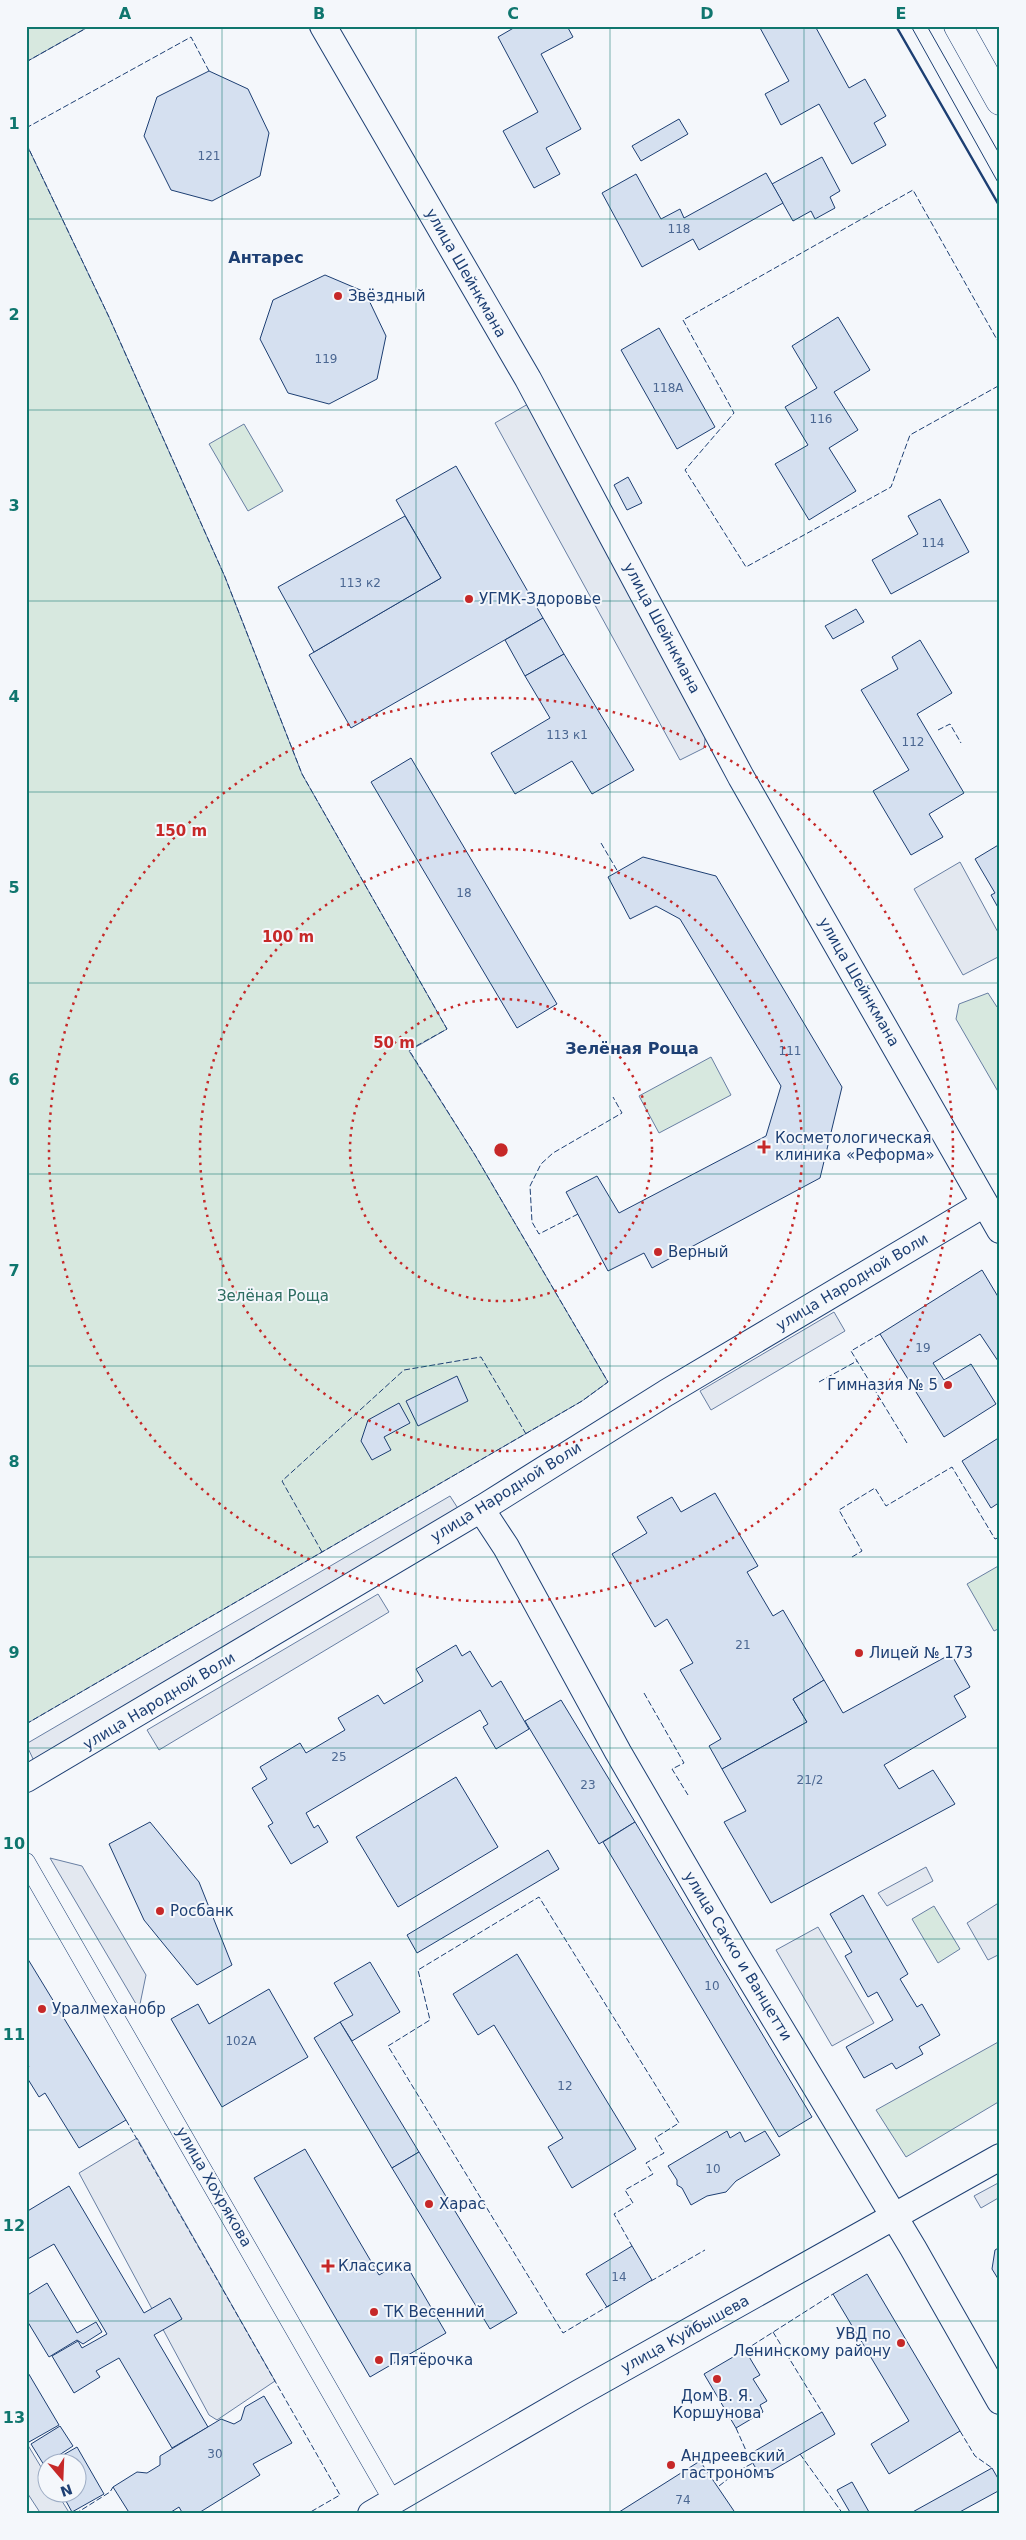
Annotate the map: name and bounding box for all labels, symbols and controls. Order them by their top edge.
text: A [119,4,132,23]
text: B [313,4,325,23]
text: C [507,4,519,23]
text: D [700,4,714,23]
text: E [896,4,906,23]
text: 1 [8,114,20,133]
house number: 121 [198,149,220,163]
street label: улица Шейнкмана [422,205,510,341]
house number: 118 [668,222,690,236]
district label: Антарес [228,248,304,267]
place label: Звёздный [348,287,425,305]
marker: Звёздный [332,290,344,302]
text: 2 [8,305,20,324]
house number: 119 [315,352,337,366]
house number: 118А [652,381,684,395]
house number: 116 [810,412,832,426]
text: 3 [8,496,20,515]
house number: 114 [922,536,944,550]
street label: улица Шейнкмана [620,559,704,697]
house number: 113 к2 [339,576,381,590]
place label: УГМК-Здоровье [479,590,601,608]
marker: УГМК-Здоровье [463,593,475,605]
text: 4 [8,687,20,706]
house number: 113 к1 [546,728,588,742]
house number: 112 [902,735,924,749]
text: 150 m [155,822,207,840]
text: 5 [8,878,20,897]
house number: 18 [456,886,472,900]
street label: улица Шейнкмана [815,914,903,1050]
text: 100 m [262,928,314,946]
text: 50 m [373,1034,415,1052]
district label: Зелёная Роща [565,1039,699,1058]
house number: 111 [779,1044,801,1058]
text: 6 [8,1070,20,1089]
place label: Косметологическая клиника «Реформа» [775,1129,935,1164]
marker: Косметологическая клиника «Реформа» [757,1140,771,1154]
centre of rings [492,1141,510,1159]
street label: улица Народной Воли [773,1229,931,1335]
place label: Верный [668,1243,728,1261]
marker: Верный [652,1246,664,1258]
text: 7 [8,1261,20,1280]
park label: Зелёная Роща [217,1287,329,1305]
house number: 19 [915,1341,931,1355]
place label: Гимназия № 5 [827,1376,938,1394]
marker: Гимназия № 5 [942,1379,954,1391]
street label: улица Народной Воли [427,1438,585,1546]
text: 8 [8,1452,20,1471]
house number: 21 [735,1638,751,1652]
text: 9 [8,1643,20,1662]
place label: Лицей № 173 [869,1644,973,1662]
marker: Лицей № 173 [853,1647,865,1659]
street label: улица Народной Воли [80,1648,238,1754]
house number: 25 [331,1750,347,1764]
house number: 21/2 [797,1773,823,1787]
house number: 23 [580,1778,596,1792]
text: 10 [3,1834,25,1853]
street label: улица Сакко и Ванцетти [680,1868,796,2044]
place label: Росбанк [170,1902,234,1920]
marker: Росбанк [154,1905,166,1917]
house number: 10 [704,1979,720,1993]
place label: Уралмеханобр [52,2000,166,2018]
marker: Уралмеханобр [36,2003,48,2015]
text: 11 [3,2025,25,2044]
house number: 102А [225,2034,257,2048]
house number: 12 [557,2079,573,2093]
street label: улица Хохрякова [172,2124,256,2250]
house number: 10 [705,2162,721,2176]
place label: Харас [439,2195,485,2213]
marker: Харас [423,2198,435,2210]
text: 12 [3,2216,25,2235]
place label: Классика [338,2257,412,2275]
marker: Классика [322,2260,334,2272]
house number: 14 [611,2270,627,2284]
street label: улица Куйбышева [618,2291,752,2377]
place label: ТК Весенний [383,2303,485,2321]
marker: ТК Весенний [368,2306,380,2318]
place label: УВД по Ленинскому району [733,2325,891,2360]
marker: УВД по Ленинскому району [895,2337,907,2349]
place label: Пятёрочка [389,2351,473,2369]
marker: Пятёрочка [373,2354,385,2366]
marker: Дом В. Я. Коршунова [711,2373,723,2385]
place label: Дом В. Я. Коршунова [673,2387,761,2422]
text: 13 [3,2408,25,2427]
house number: 30 [207,2447,223,2461]
place label: Андреевский гастрономъ [681,2447,785,2482]
north arrow [38,2452,88,2502]
marker: Андреевский гастрономъ [665,2459,677,2471]
text: N [58,2481,74,2500]
house number: 74 [675,2493,691,2507]

